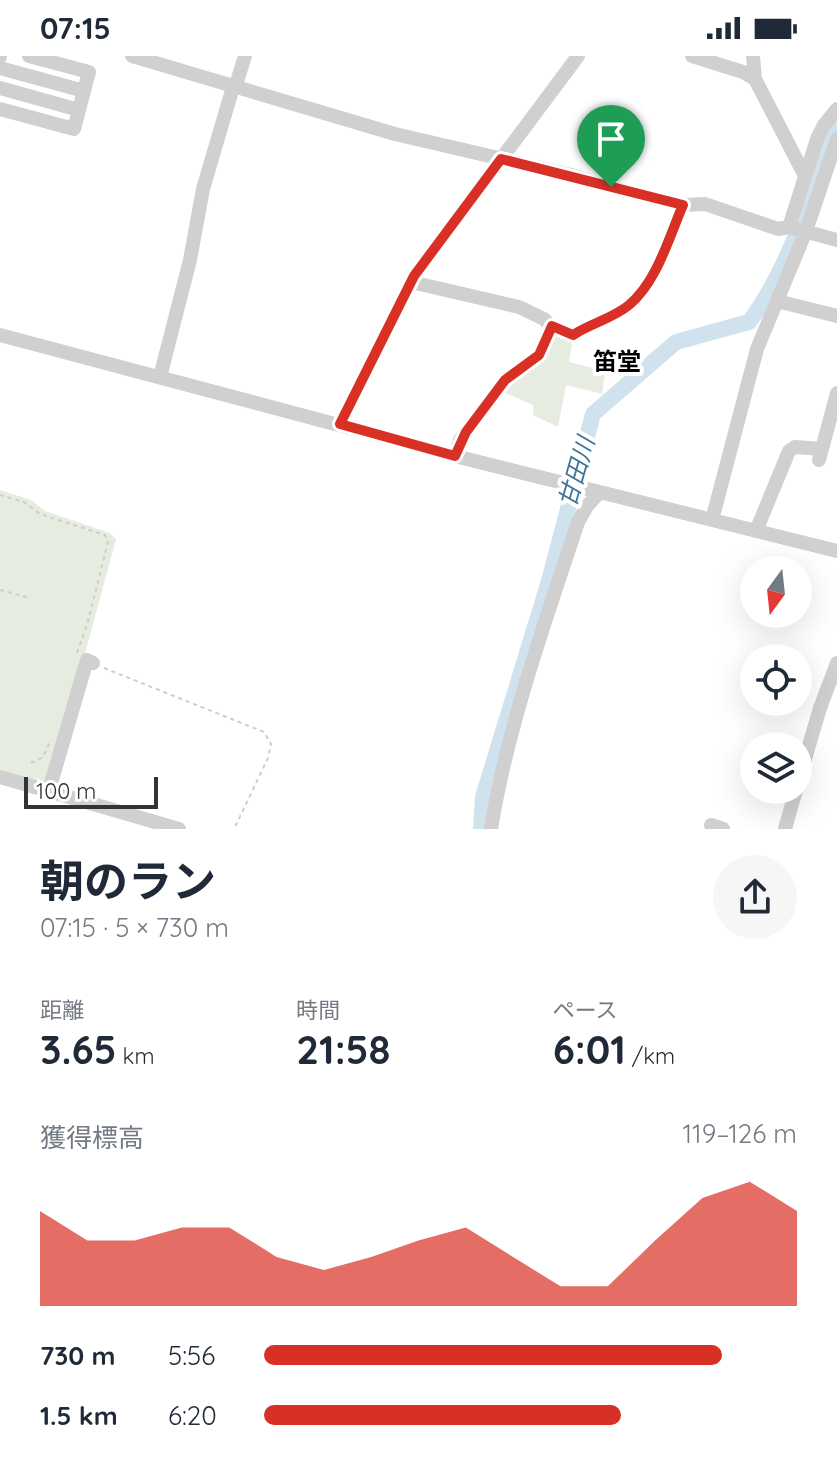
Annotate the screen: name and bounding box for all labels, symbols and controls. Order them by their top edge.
text: 07:15 [40,9,111,47]
pin [577,105,645,187]
icon: arrive [589,117,633,161]
district label: 笛堂 [593,346,641,376]
water label: 甘田川 [552,430,601,511]
north arrow [740,556,812,628]
map controls [740,556,812,804]
button: locate [740,644,812,716]
button: layers [740,732,812,804]
scale bar [24,773,158,809]
text: 100 m [36,777,96,805]
text: 朝のラン [40,853,216,908]
button: share [713,855,797,939]
text: 07:15 · 5 × 730 m [40,911,229,944]
text: 距離 [40,996,84,1024]
text: 時間 [296,996,340,1024]
text: ペース [553,996,618,1024]
text: 3.65 [40,1024,117,1074]
text: 21:58 [296,1024,391,1074]
text: 6:01 [553,1024,626,1074]
text: km [117,1042,154,1070]
text: /km [626,1042,675,1070]
text: 119–126 m [682,1117,797,1150]
text: 獲得標高 [40,1121,144,1154]
text: 730 m [40,1339,115,1372]
text: 5:56 [168,1339,215,1372]
text: 1.5 km [40,1399,118,1432]
text: 6:20 [168,1399,217,1432]

